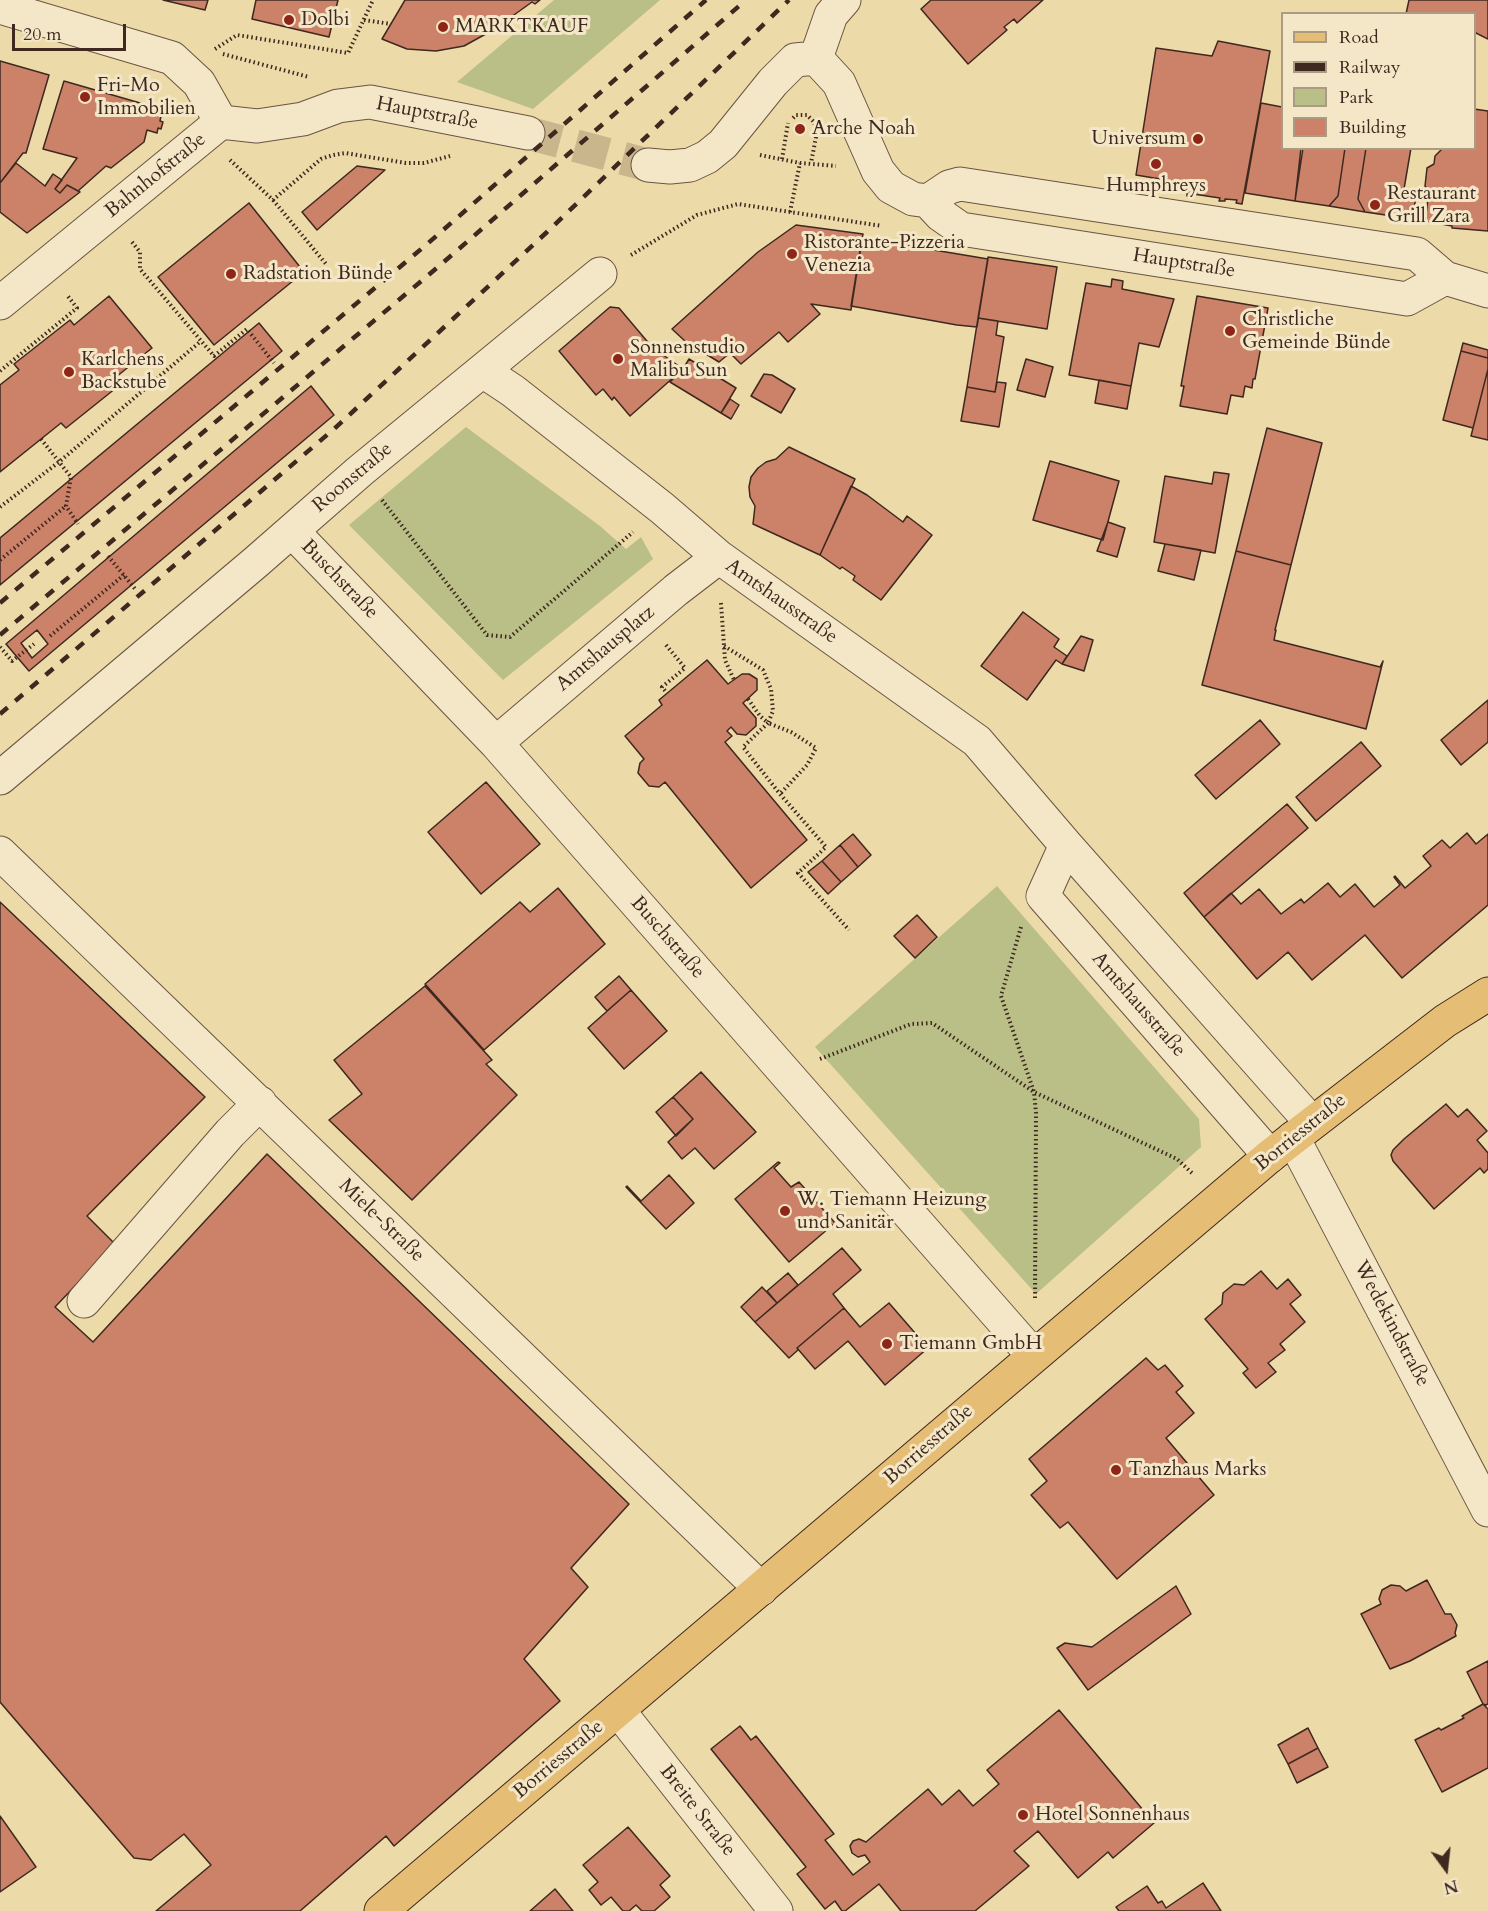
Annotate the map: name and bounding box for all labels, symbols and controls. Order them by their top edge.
place label: Dolbi [301,8,350,32]
scale bar [15,12,129,50]
legend [1281,12,1476,150]
marker: Dolbi [282,13,296,27]
place label: MARKTKAUF [455,15,588,39]
marker: MARKTKAUF [436,20,450,34]
text: 20 m [23,22,62,47]
text: Road [1339,25,1379,50]
text: Railway [1339,55,1401,80]
place label: Fri-Mo Immobilien [97,74,196,121]
text: Park [1339,85,1374,110]
marker: Fri-Mo Immobilien [78,90,92,104]
street label: Hauptstraße [374,92,480,136]
text: Building [1339,115,1406,140]
place label: Arche Noah [812,117,916,141]
marker: Arche Noah [793,122,807,136]
place label: Universum [1092,127,1186,151]
street label: Bahnhofstraße [101,128,211,224]
marker: Universum [1191,132,1205,146]
marker: Humphreys [1149,157,1163,171]
place label: Humphreys [1106,174,1206,198]
place label: Restaurant Grill Zara [1387,182,1476,229]
marker: Restaurant Grill Zara [1368,198,1382,212]
place label: Ristorante-Pizzeria Venezia [804,231,965,278]
street label: Hauptstraße [1131,244,1237,284]
marker: Ristorante-Pizzeria Venezia [785,247,799,261]
place label: Radstation Bünde [243,262,393,286]
marker: Radstation Bünde [224,267,238,281]
place label: Christliche Gemeinde Bünde [1242,308,1391,355]
marker: Christliche Gemeinde Bünde [1223,324,1237,338]
place label: Sonnenstudio Malibu Sun [630,336,745,383]
place label: Karlchens Backstube [81,348,167,395]
marker: Sonnenstudio Malibu Sun [611,352,625,366]
marker: Karlchens Backstube [62,365,76,379]
street label: Roonstraße [308,438,398,518]
street label: Buschstraße [295,535,383,625]
street label: Amtshausstraße [720,554,842,650]
street label: Amtshausplatz [552,601,660,697]
street label: Buschstraße [625,892,709,984]
street label: Amtshausstraße [1086,948,1190,1062]
street label: Borriesstraße [1251,1089,1351,1177]
street label: Miele-Straße [333,1174,429,1268]
place label: W. Tiemann Heizung und Sanitär [797,1188,986,1235]
marker: W. Tiemann Heizung und Sanitär [778,1204,792,1218]
street label: Wedekindstraße [1348,1257,1434,1391]
place label: Tiemann GmbH [899,1332,1042,1356]
marker: Tiemann GmbH [880,1337,894,1351]
street label: Borriesstraße [879,1400,979,1490]
place label: Tanzhaus Marks [1128,1458,1266,1482]
marker: Tanzhaus Marks [1109,1463,1123,1477]
street label: Borriesstraße [509,1715,609,1805]
street label: Breite Straße [654,1760,740,1862]
place label: Hotel Sonnenhaus [1035,1803,1190,1827]
marker: Hotel Sonnenhaus [1016,1808,1030,1822]
north arrow [1416,1839,1476,1899]
text: N [1441,1874,1460,1899]

